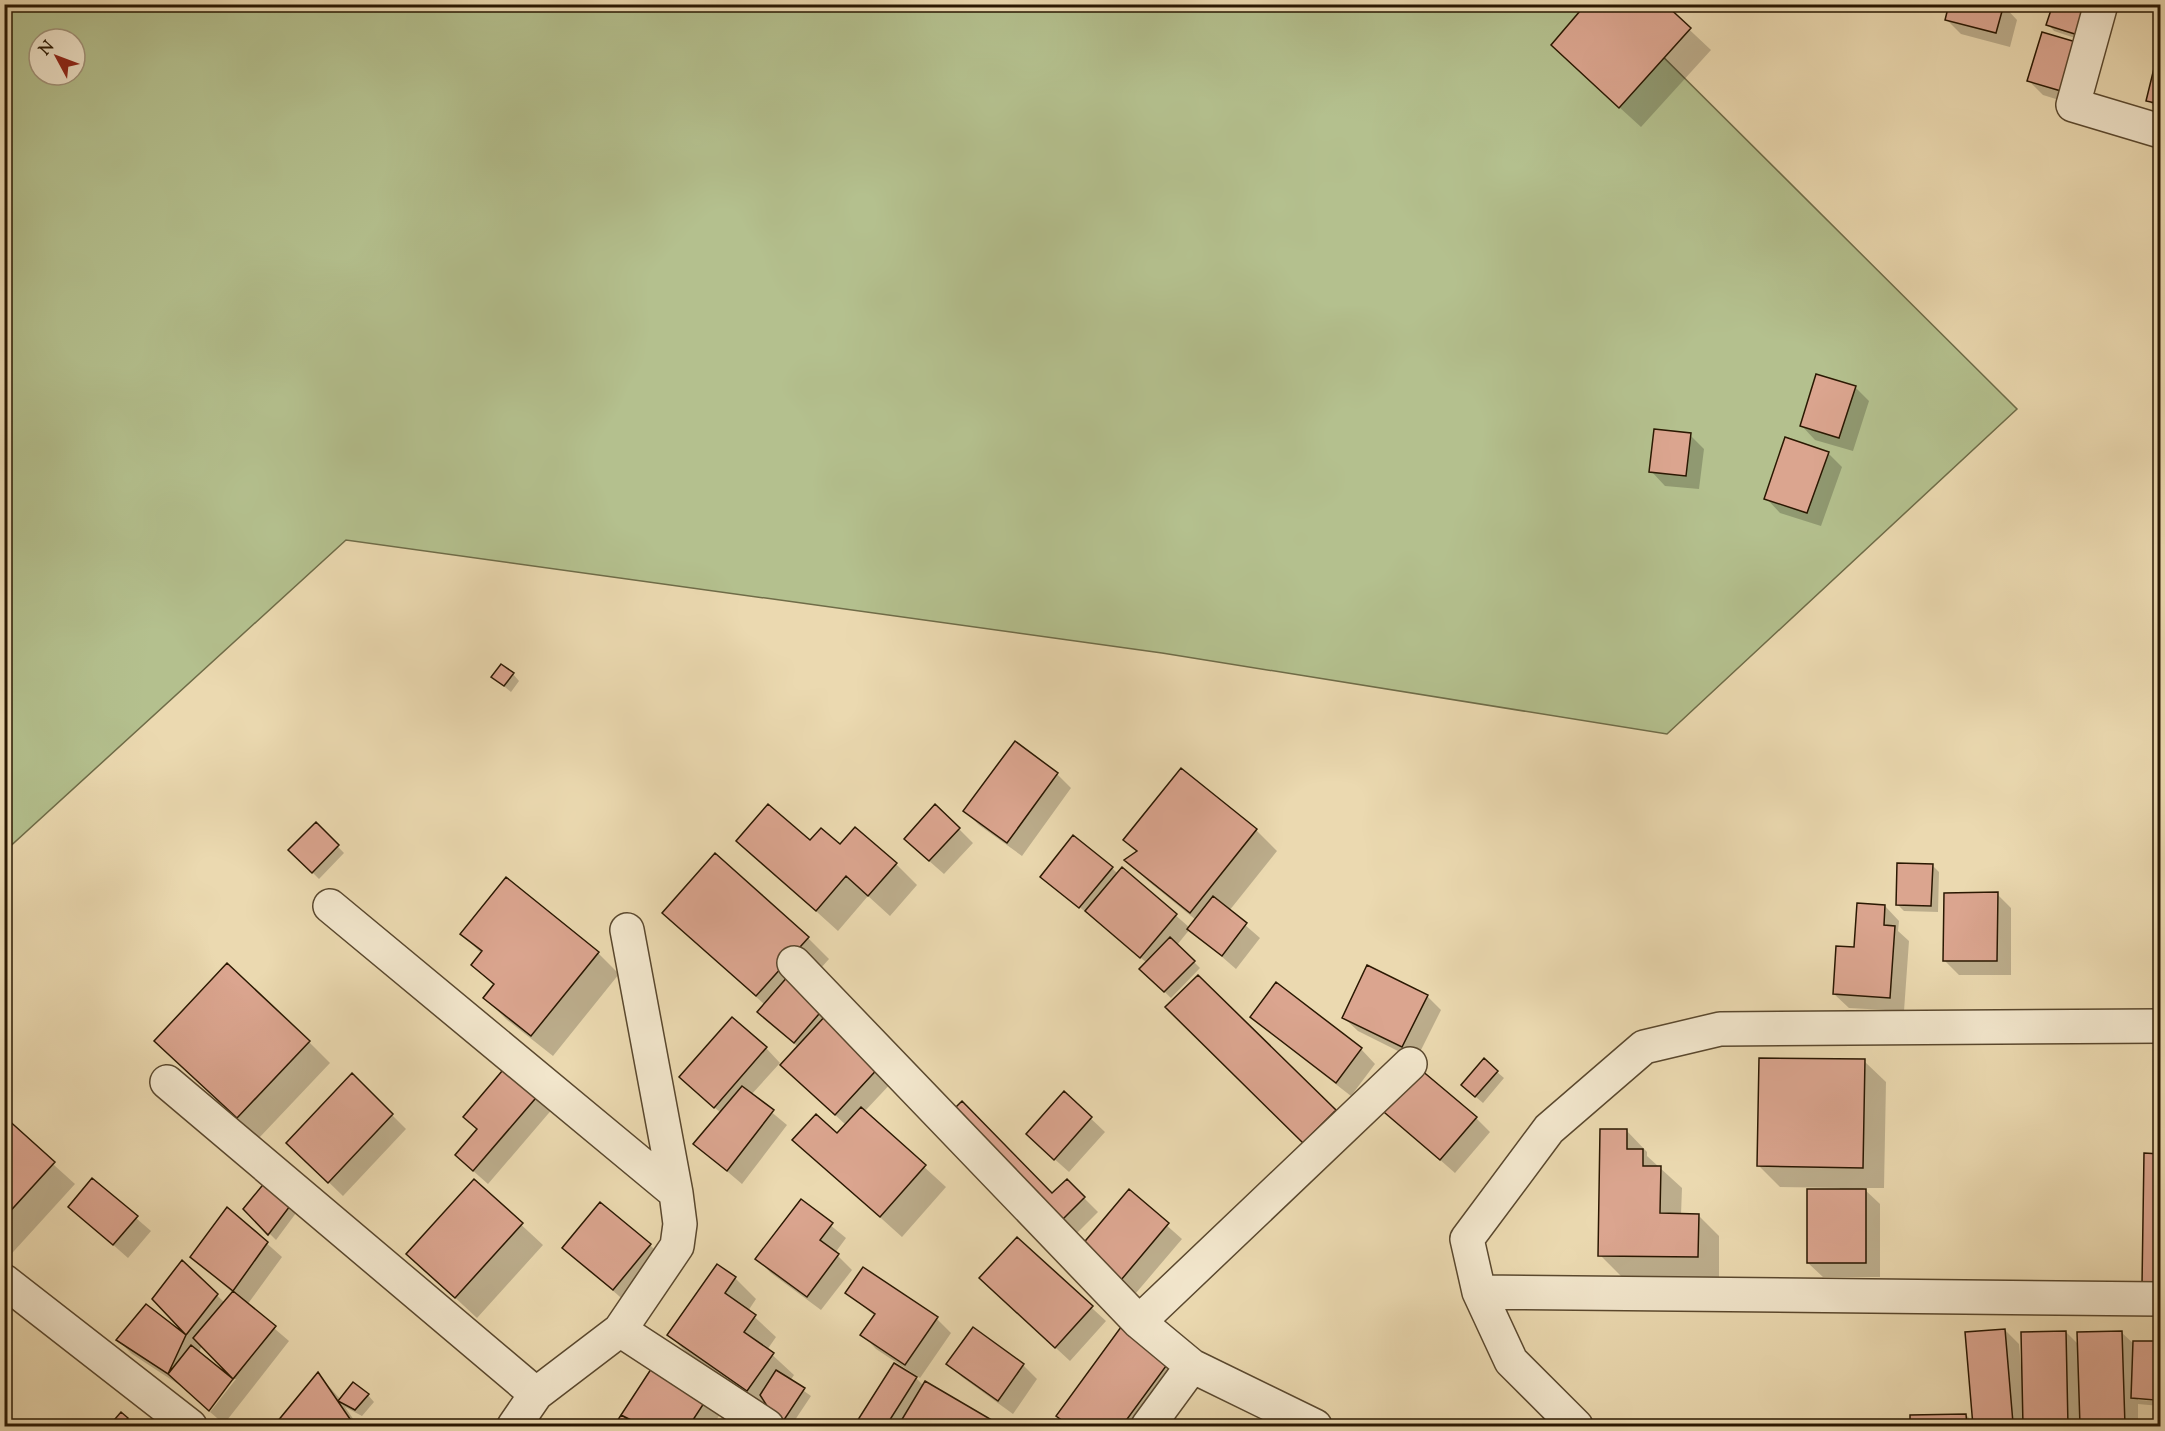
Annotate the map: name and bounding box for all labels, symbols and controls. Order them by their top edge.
north arrow [27,27,87,87]
text: N [35,36,61,61]

